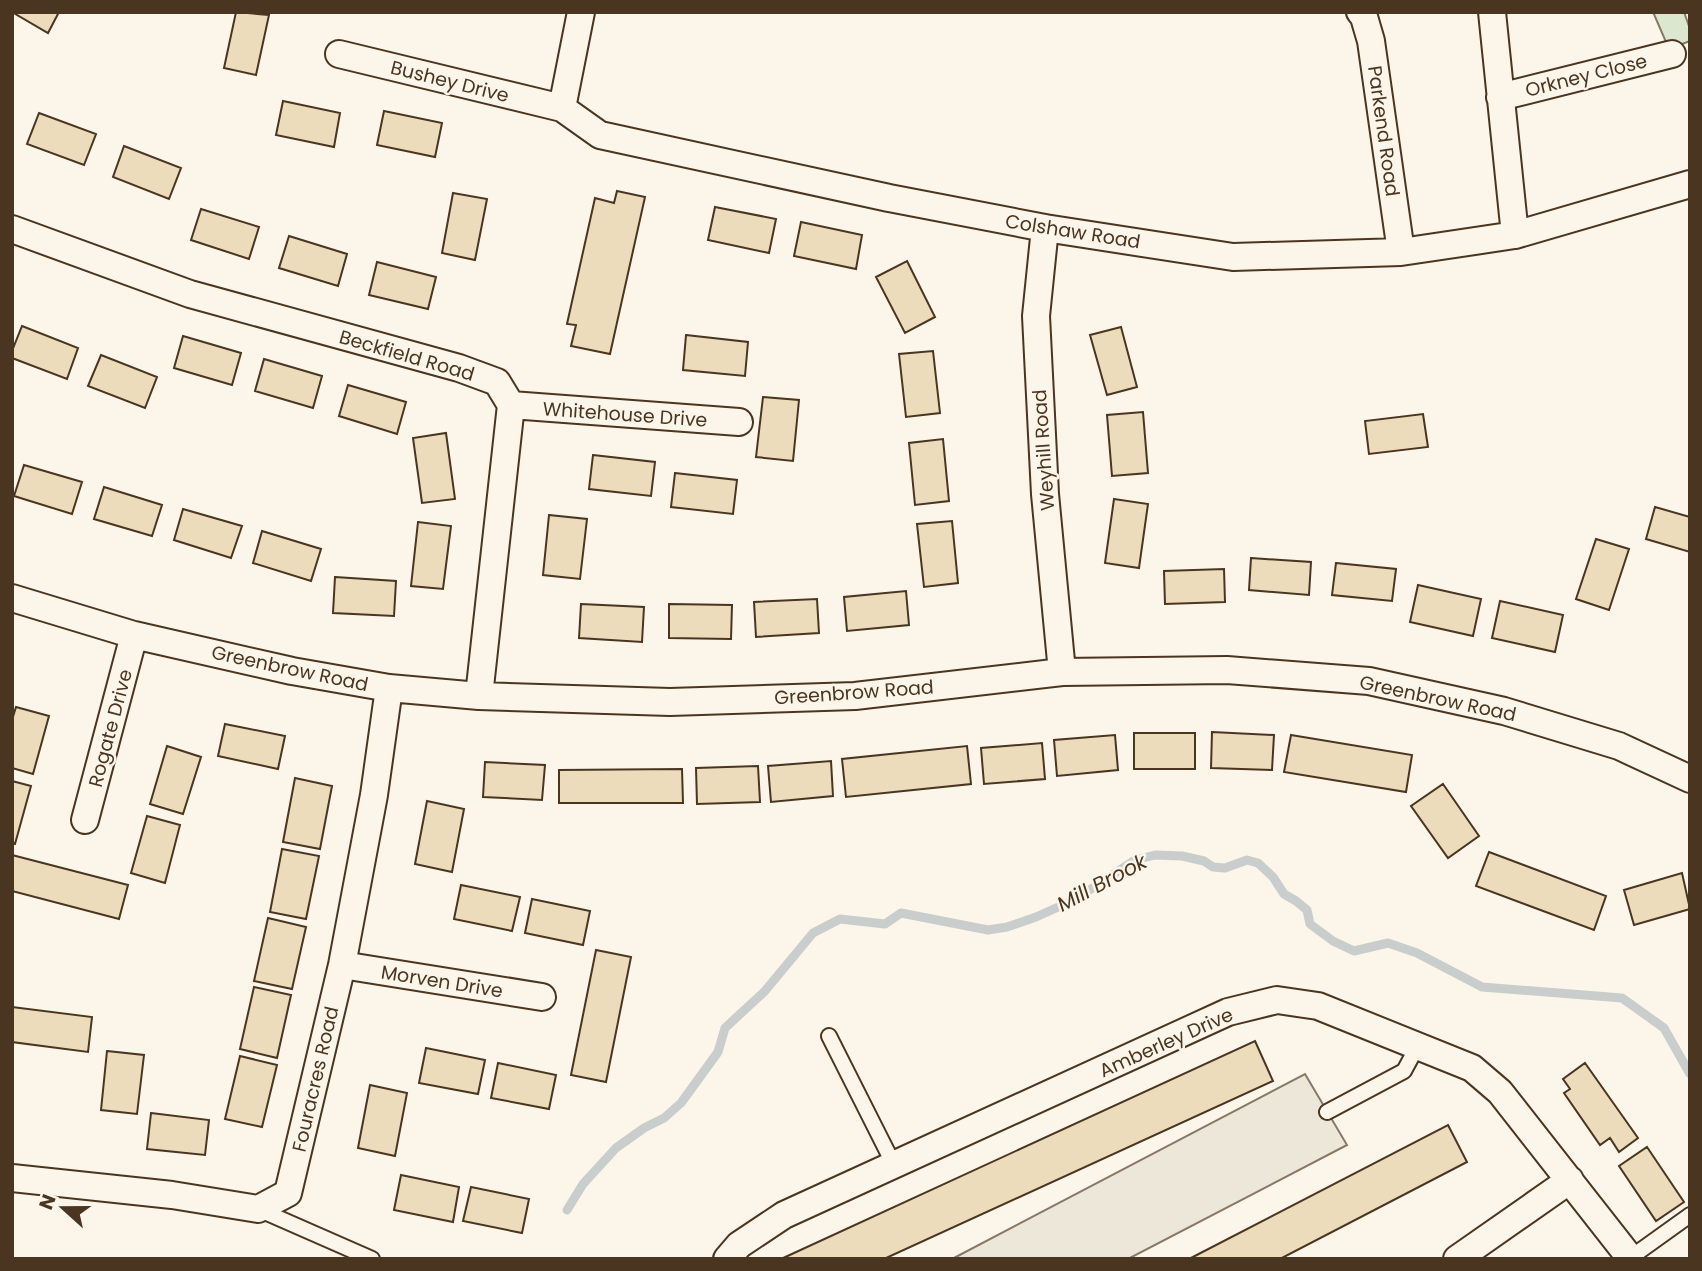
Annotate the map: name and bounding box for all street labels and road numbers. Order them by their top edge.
street label: Orkney Close [1522,47,1650,104]
street label: Bushey Drive [388,54,512,109]
street label: Parkend Road [1361,64,1406,198]
street label: Colshaw Road [1003,207,1142,256]
street label: Beckfield Road [336,323,478,388]
street label: Weyhill Road [1026,388,1061,512]
street label: Whitehouse Drive [542,395,708,434]
street label: Greenbrow Road [209,639,371,698]
street label: Rogate Drive [82,666,139,790]
street label: Greenbrow Road [1357,669,1519,728]
street label: Greenbrow Road [773,673,935,712]
street label: Morven Drive [379,959,505,1004]
street label: Amberley Drive [1095,1001,1237,1084]
street label: Fouracres Road [286,1004,345,1155]

